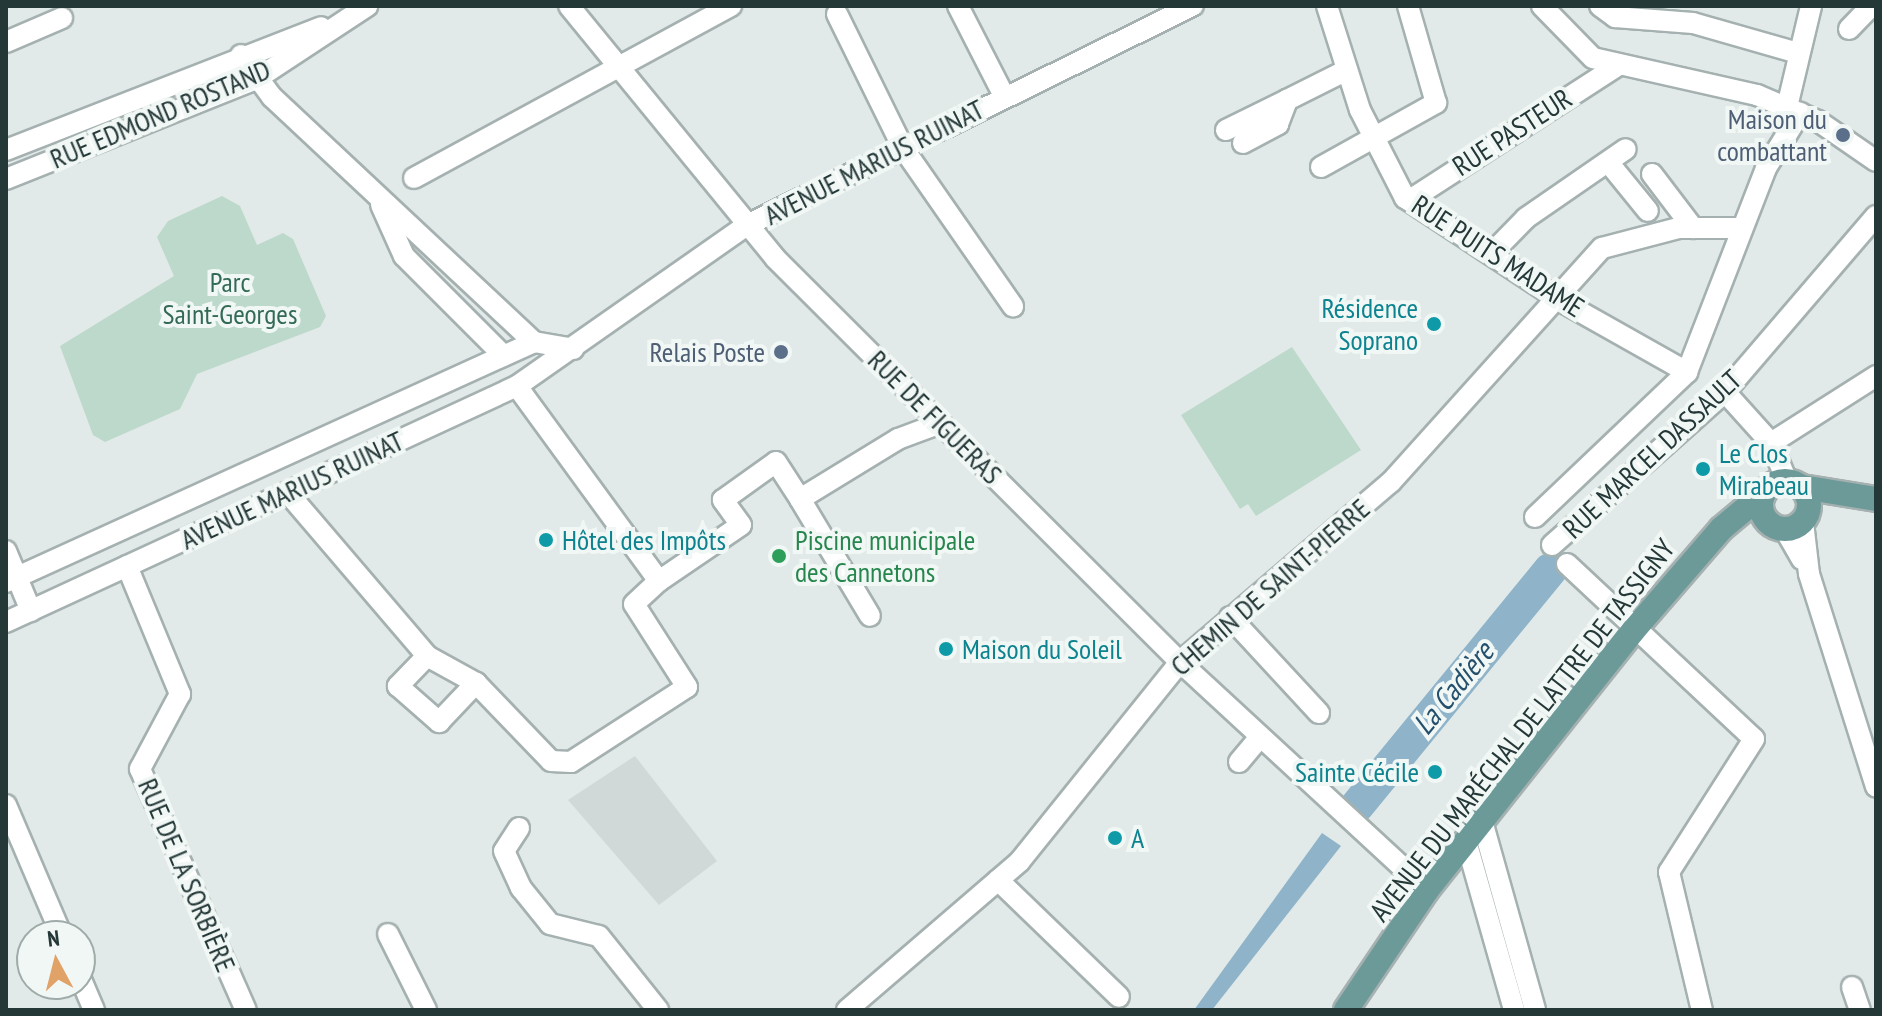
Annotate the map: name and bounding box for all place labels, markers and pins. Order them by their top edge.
place label: Maison du combattant [1717,102,1827,168]
marker: Maison du combattant [1834,126,1852,144]
place label: Résidence Soprano [1322,291,1418,357]
marker: Résidence Soprano [1425,315,1443,333]
place label: Relais Poste [649,335,765,369]
marker: Relais Poste [772,343,790,361]
place label: Le Clos Mirabeau [1719,436,1809,502]
marker: Le Clos Mirabeau [1694,460,1712,478]
place label: Hôtel des Impôts [562,523,726,557]
place label: Piscine municipale des Cannetons [795,523,975,589]
marker: Hôtel des Impôts [537,531,555,549]
marker: Piscine municipale des Cannetons [770,547,788,565]
place label: Maison du Soleil [962,632,1122,666]
marker: Maison du Soleil [937,640,955,658]
place label: Sainte Cécile [1295,755,1419,789]
marker: Sainte Cécile [1426,763,1444,781]
place label: A [1131,821,1144,855]
marker: A [1106,829,1124,847]

